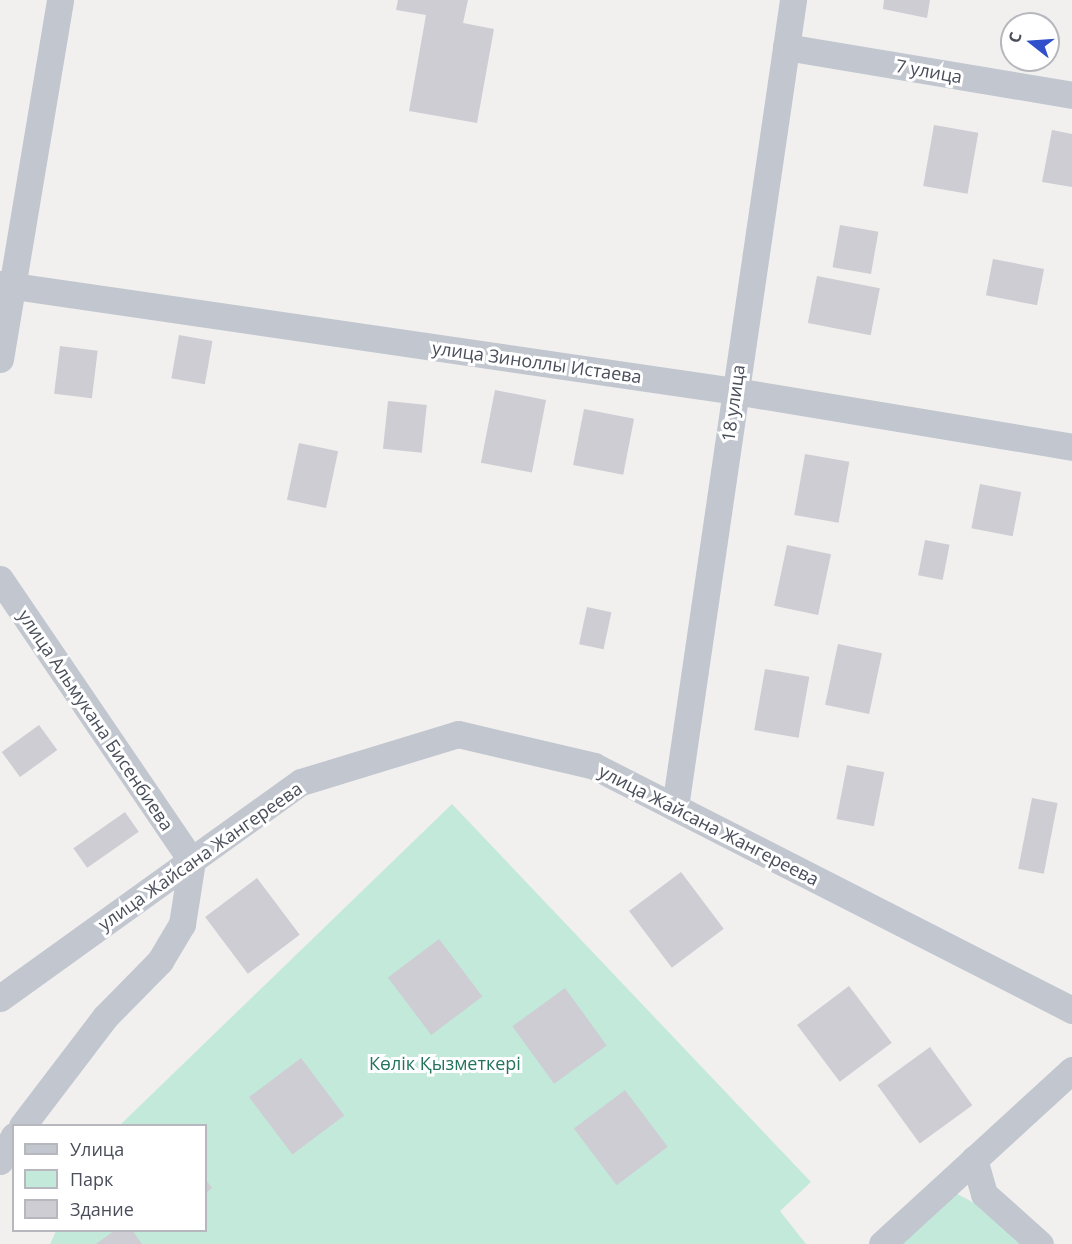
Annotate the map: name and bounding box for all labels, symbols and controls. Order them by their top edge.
north arrow [1000,12,1060,72]
text: С [1003,29,1027,45]
street label: 7 улица [894,55,964,87]
street label: улица Зиноллы Истаева [431,337,643,387]
street label: 18 улица [717,363,749,443]
street label: улица Альмукана Бисенбиева [14,605,178,835]
street label: улица Жайсана Жангереева [595,760,823,890]
street label: улица Жайсана Жангереева [94,777,306,935]
park label: Көлік Қызметкері [369,1052,521,1074]
legend [12,1124,207,1232]
text: Улица [70,1137,124,1161]
text: Парк [70,1167,113,1191]
text: Здание [70,1197,134,1221]

